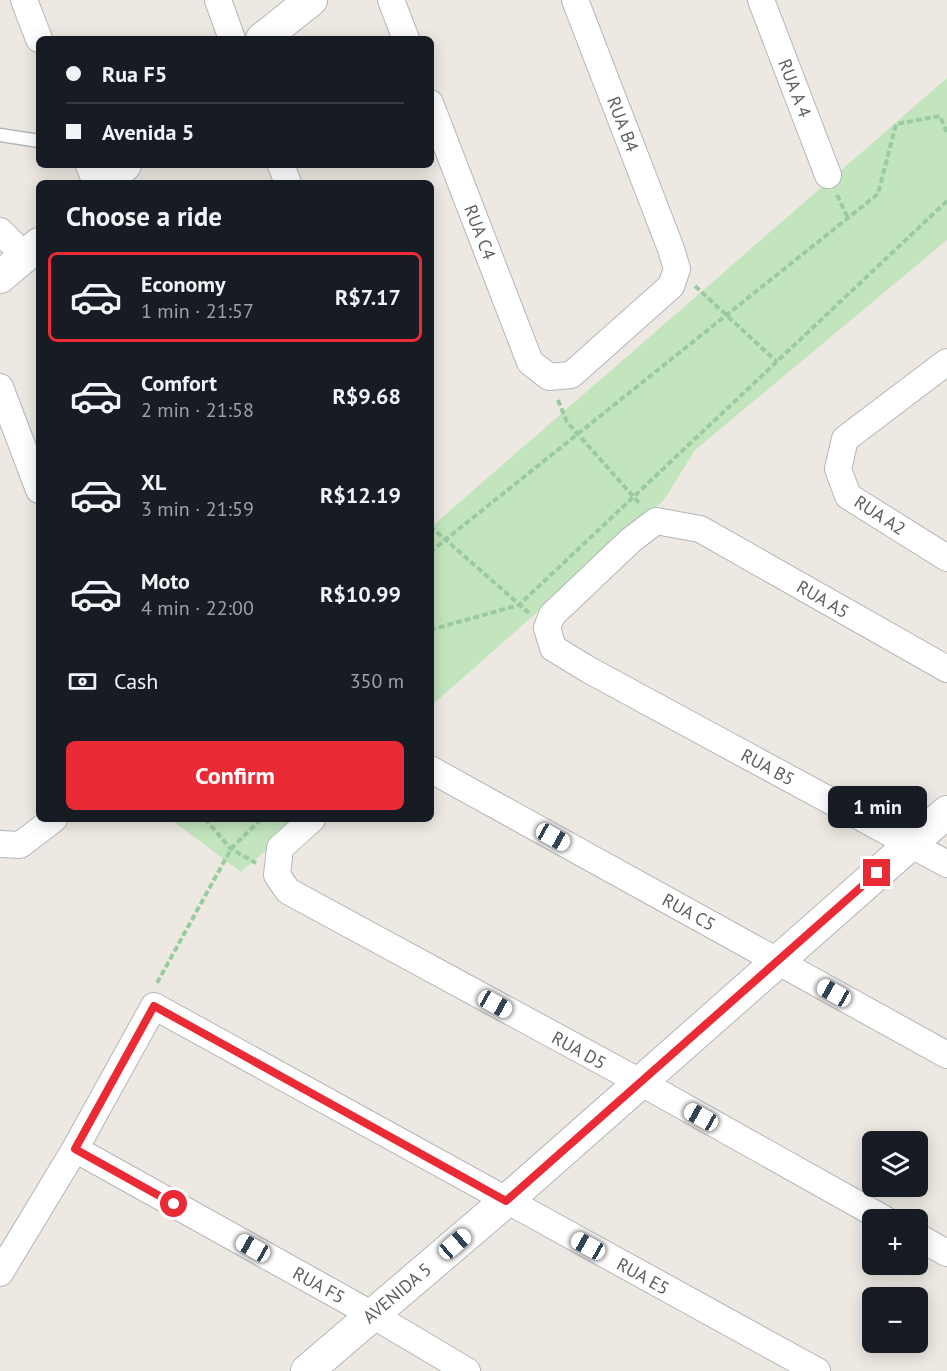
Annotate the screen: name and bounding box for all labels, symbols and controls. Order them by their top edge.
street label: RUA A 4 [773,55,817,121]
text: Rua F5 [102,60,167,88]
street label: RUA B4 [602,93,644,155]
text: Avenida 5 [102,118,194,146]
text: Choose a ride [66,199,222,233]
street label: RUA C4 [459,201,501,263]
icon: car [69,270,123,324]
text: Economy [141,270,225,298]
text: R$7.17 [335,283,401,311]
text: 1 min · 21:57 [141,298,254,324]
icon: car [69,369,123,423]
text: Comfort [141,369,217,397]
text: R$9.68 [332,382,401,410]
text: 2 min · 21:58 [141,397,254,423]
icon: car [69,468,123,522]
text: XL [141,468,166,496]
text: R$12.19 [320,481,401,509]
street label: RUA A2 [850,490,910,540]
text: 3 min · 21:59 [141,496,254,522]
icon: car [69,567,123,621]
text: Moto [141,567,190,595]
street label: RUA A5 [793,575,853,623]
text: R$10.99 [320,580,401,608]
text: 4 min · 22:00 [141,595,254,621]
icon: cash [66,665,99,698]
text: Cash [114,667,158,695]
text: 350 m [350,668,404,694]
button: Confirm [66,741,404,810]
street label: RUA B5 [737,743,799,791]
callout: 1 min [828,786,926,828]
text: 1 min [853,794,902,820]
car [533,820,573,854]
route end [863,859,890,886]
street label: RUA C5 [658,888,720,936]
car [814,976,854,1010]
car [475,987,515,1021]
street label: RUA D5 [548,1026,610,1074]
car [681,1100,721,1134]
map controls [862,1131,928,1353]
button: layers [862,1131,928,1197]
route start [160,1190,187,1217]
button: + [862,1209,928,1275]
car [436,1225,474,1263]
car [568,1229,608,1263]
car [233,1231,273,1265]
street label: RUA E5 [613,1252,673,1300]
street label: AVENIDA 5 [358,1258,436,1328]
street label: RUA F5 [289,1261,349,1309]
button: − [862,1287,928,1353]

